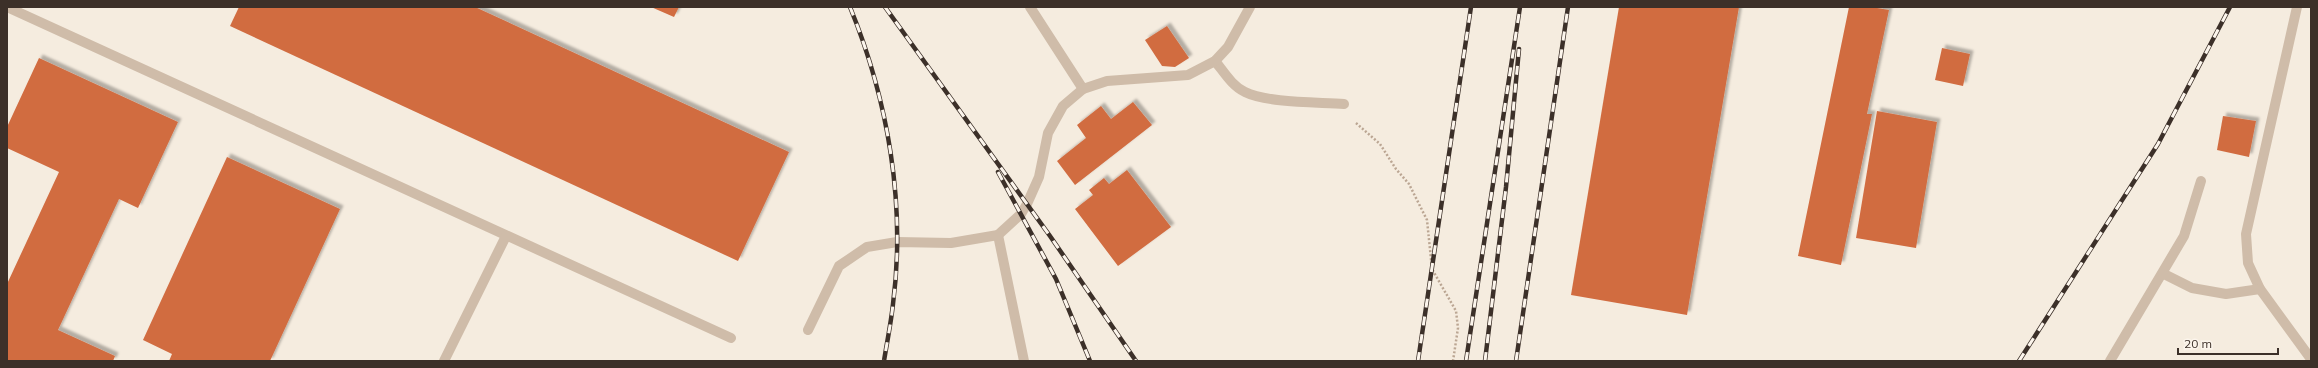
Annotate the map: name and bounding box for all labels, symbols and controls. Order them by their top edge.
scale bar [2178,330,2278,356]
text: 20 m [2184,336,2212,351]

